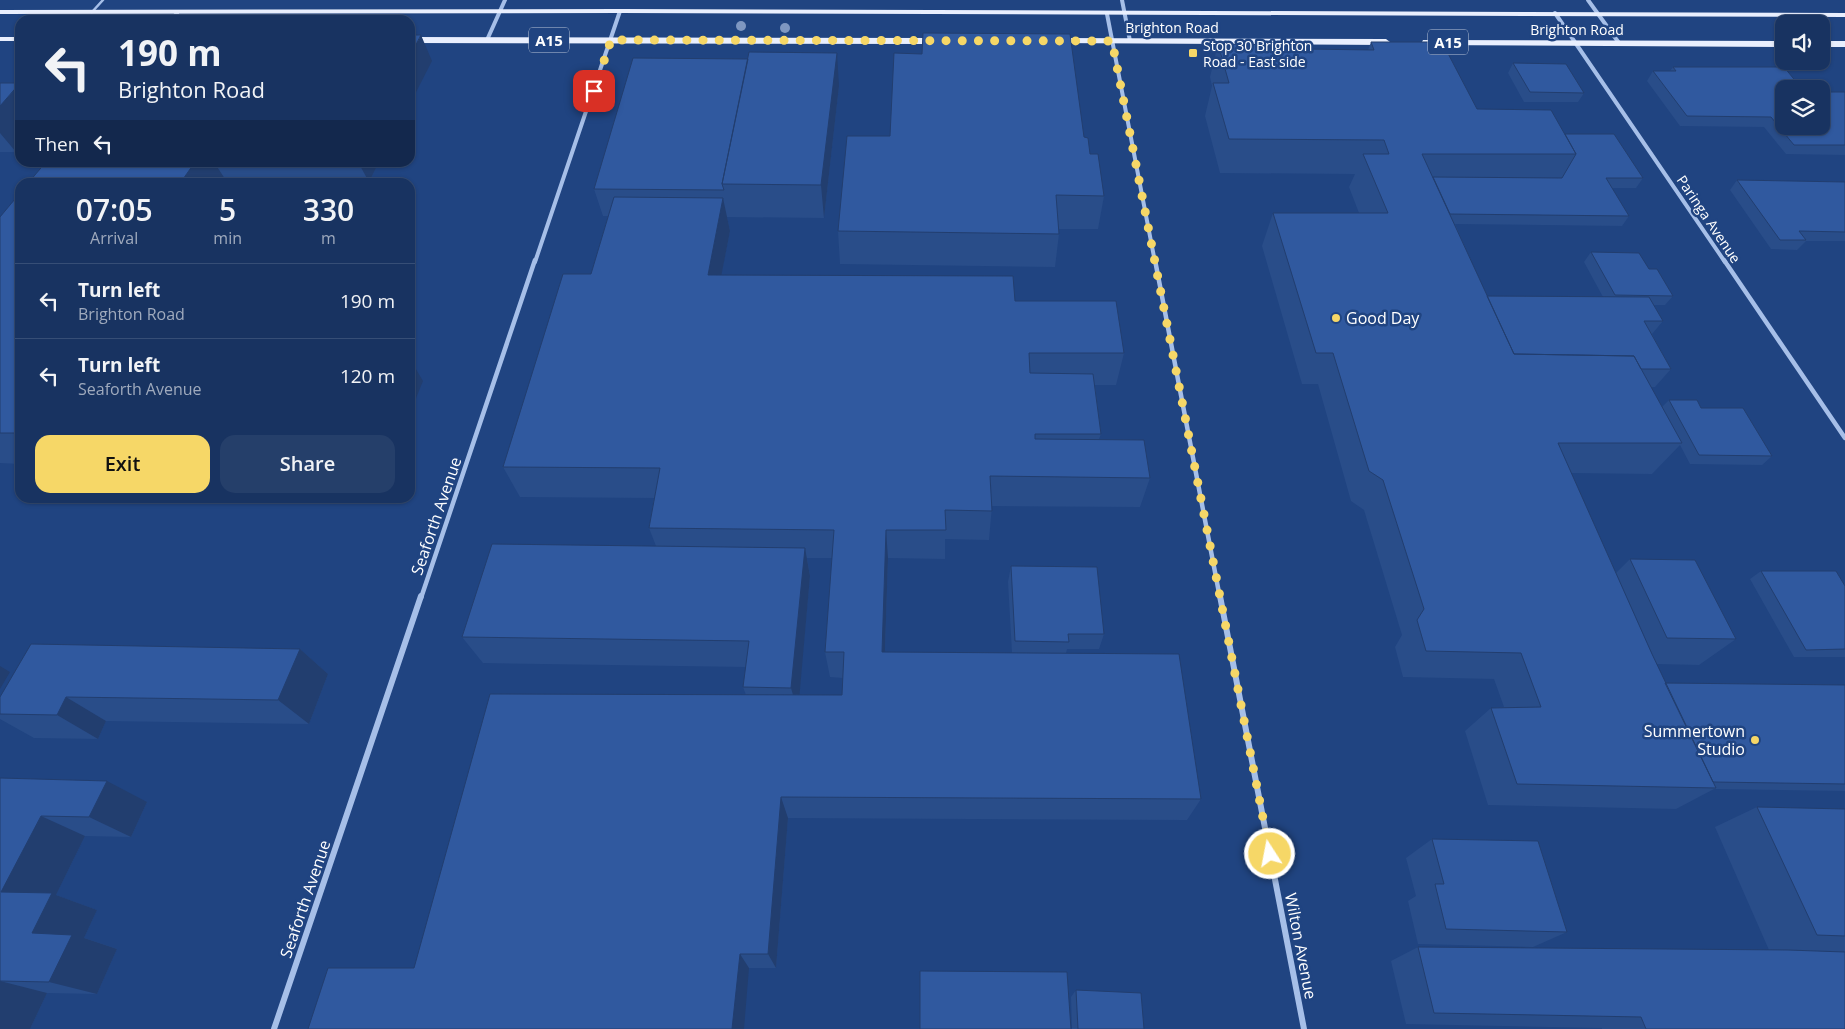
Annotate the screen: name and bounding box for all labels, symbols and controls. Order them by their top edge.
map controls [1775,15,1830,135]
button: sound [1775,15,1830,70]
street label: Brighton Road [1125,18,1219,37]
street label: Brighton Road [1530,20,1624,39]
road number: A15 [529,28,569,52]
text: 190 m [118,29,222,76]
road number: A15 [1428,30,1468,54]
icon: left [35,35,100,100]
place label: Stop 30 Brighton Road - East side [1203,36,1312,71]
marker: Stop 30 Brighton Road - East side [1187,47,1199,59]
pin [573,70,615,112]
text: Brighton Road [118,74,265,104]
icon: arrive [580,77,608,105]
button: layers [1775,80,1830,135]
icon: left [89,130,117,158]
text: Then [35,131,79,157]
street label: Paringa Avenue [1673,171,1745,267]
text: 07:05 [76,189,153,230]
text: 5 [219,189,236,230]
text: 330 [303,189,354,230]
text: Arrival [90,227,138,249]
text: min [213,227,242,249]
text: m [321,227,336,249]
text: Turn left [78,277,160,303]
icon: left [35,287,63,315]
text: 190 m [340,288,395,314]
text: Brighton Road [78,303,185,325]
place label: Good Day [1346,307,1420,329]
marker: Good Day [1330,312,1342,324]
text: Turn left [78,352,160,378]
icon: left [35,362,63,390]
text: 120 m [340,363,395,389]
text: Seaforth Avenue [78,378,202,400]
button: Exit [35,435,210,493]
button: Share [220,435,395,493]
street label: Seaforth Avenue [405,454,467,578]
place label: Summertown Studio [1644,720,1745,760]
marker: Summertown Studio [1749,734,1761,746]
position arrow [1243,827,1295,879]
street label: Seaforth Avenue [274,837,336,961]
street label: Wilton Avenue [1280,891,1322,1001]

